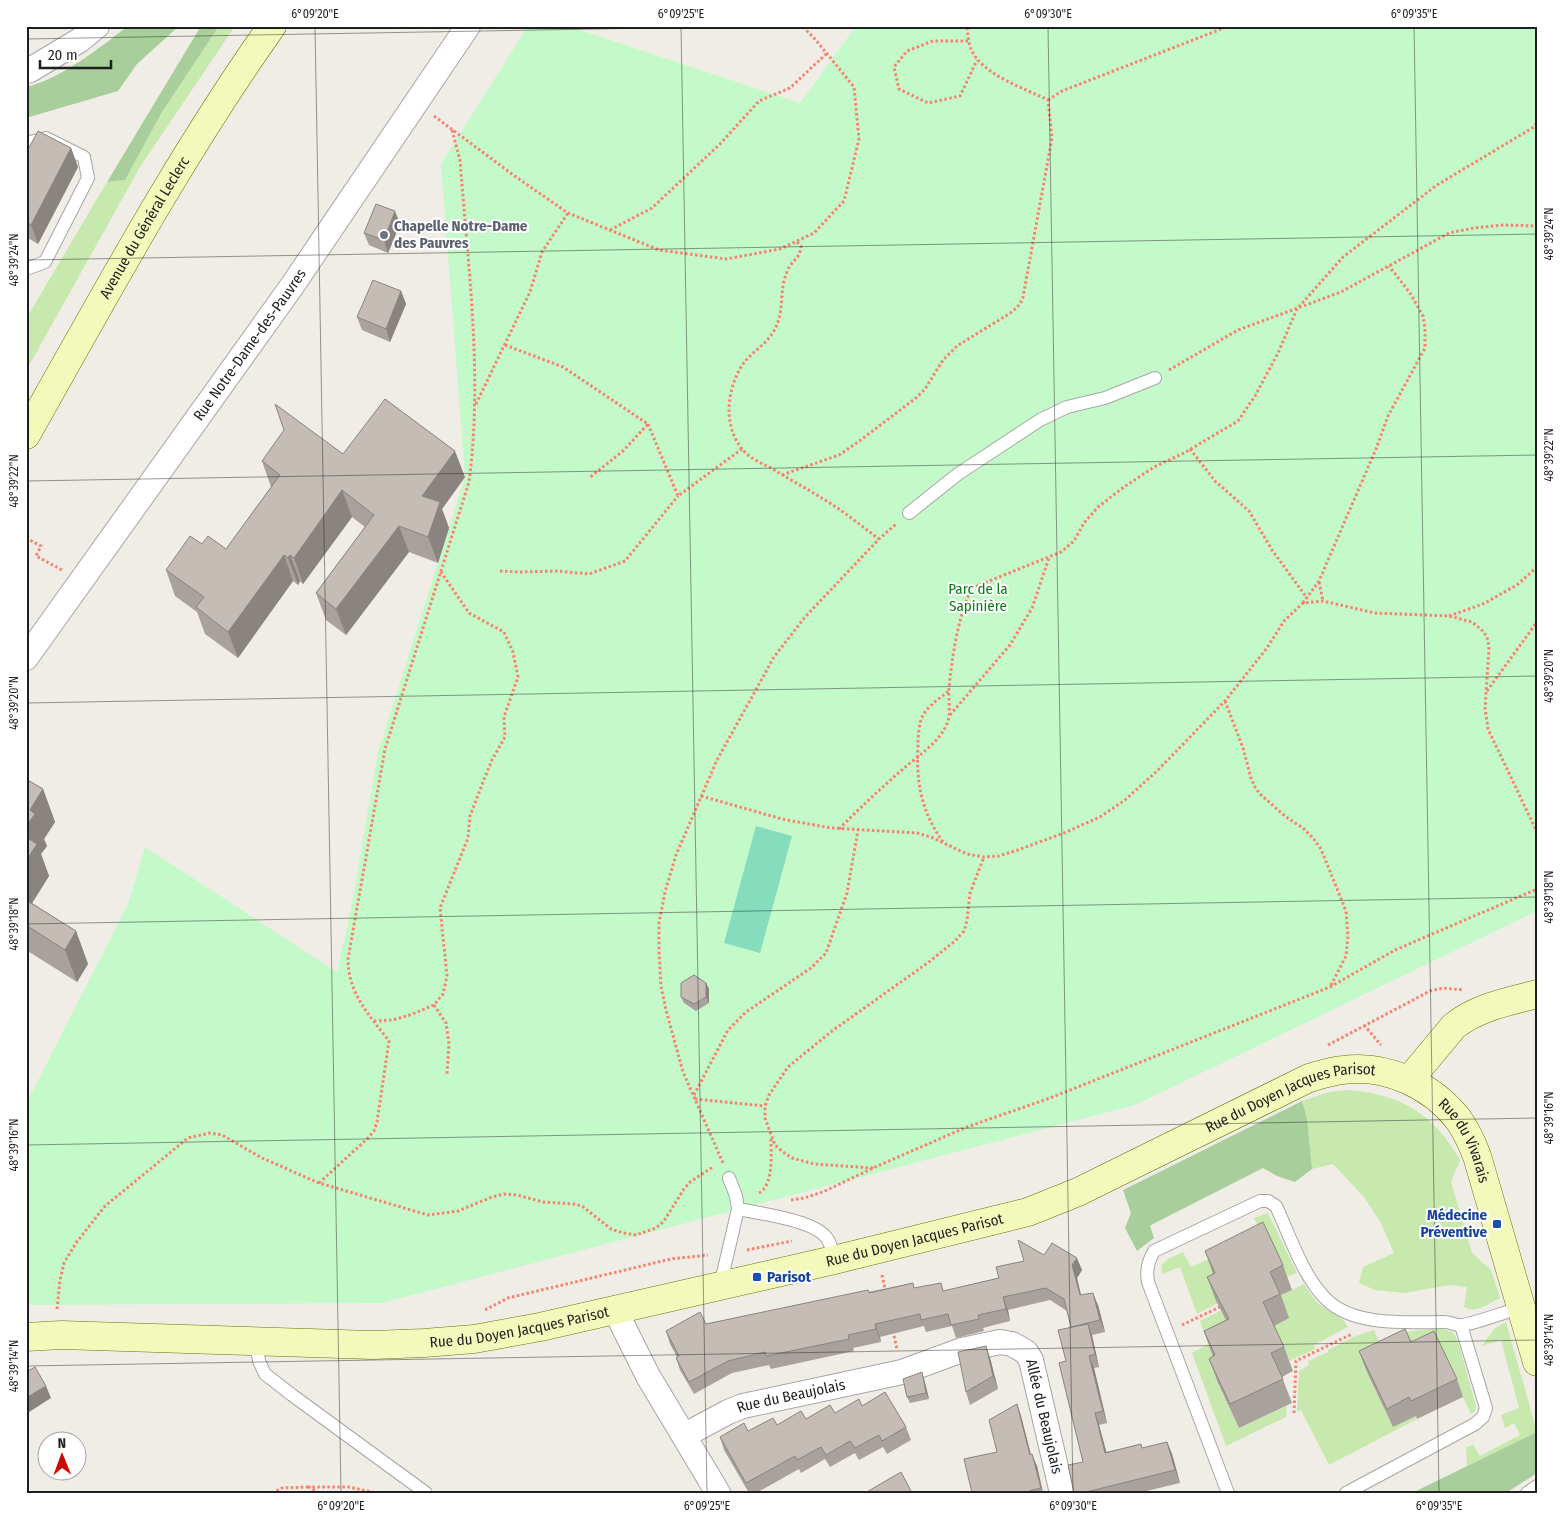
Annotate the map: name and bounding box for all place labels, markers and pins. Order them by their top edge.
place label: Chapelle Notre-Dame des Pauvres [394,217,528,252]
marker: Chapelle Notre-Dame des Pauvres [378,229,390,241]
place label: Médecine Préventive [1420,1206,1487,1241]
marker: Médecine Préventive [1491,1218,1503,1230]
place label: Parisot [767,1268,812,1286]
marker: Parisot [751,1271,763,1283]

